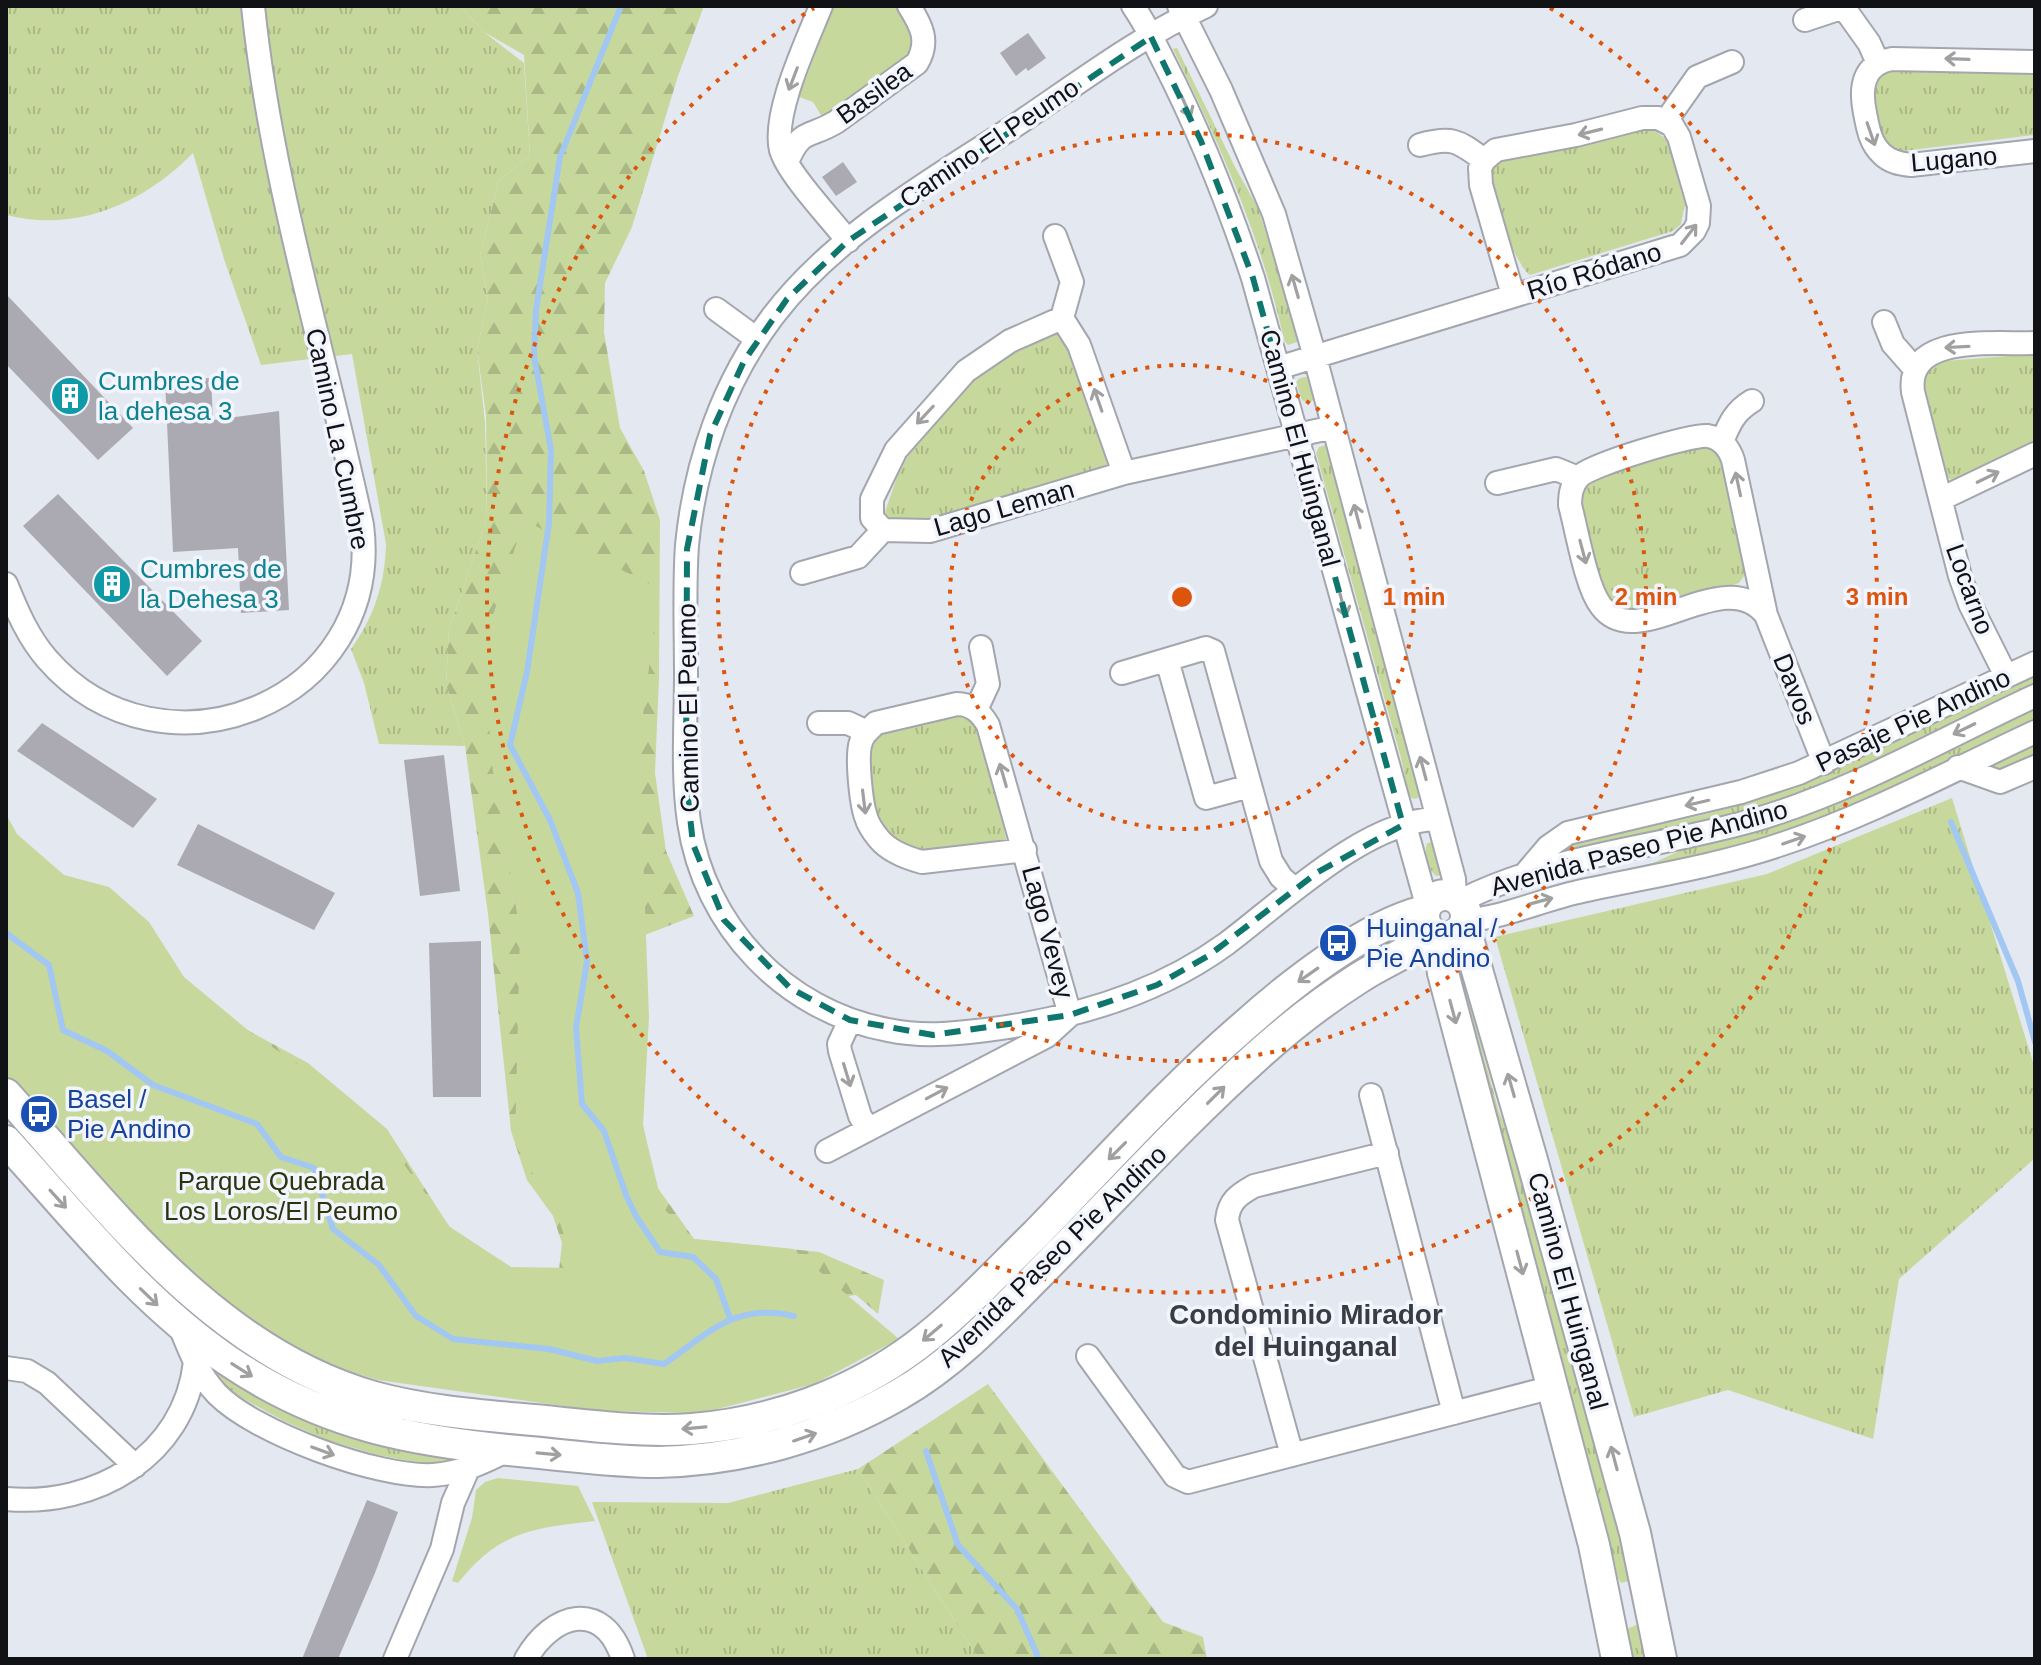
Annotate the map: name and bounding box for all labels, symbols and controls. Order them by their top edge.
one-way arrow [1944,52,1971,67]
street label: Basilea [831,55,918,130]
one-way arrow [785,66,799,91]
street label: Camino El Peumo [894,72,1084,214]
one-way arrow [1179,93,1194,118]
one-way arrow [1865,121,1880,146]
one-way arrow [1578,125,1604,140]
street label: Lugano [1909,140,1999,178]
one-way arrow [1680,223,1698,244]
street label: Río Ródano [1523,236,1665,306]
one-way arrow [1287,273,1302,299]
street label: Camino La Cumbre [300,326,376,552]
street label: Camino El Huinganal [1254,326,1346,570]
one-way arrow [1944,339,1971,354]
place label: Cumbres de la dehesa 3 [98,366,240,426]
building icon: Cumbres de la dehesa 3 [49,375,91,417]
one-way arrow [1089,388,1104,413]
one-way arrow [916,405,935,425]
one-way arrow [1975,469,1999,484]
one-way arrow [1730,472,1745,497]
street label: Lago Leman [930,474,1078,542]
one-way arrow [1349,504,1364,529]
one-way arrow [1576,539,1591,565]
street label: Locarno [1940,540,2000,638]
place label: Cumbres de la Dehesa 3 [140,554,282,614]
building icon: Cumbres de la Dehesa 3 [91,563,133,605]
centre of rings [1168,583,1196,611]
text: 1 min [1383,583,1445,610]
text: 2 min [1615,583,1677,610]
text: 3 min [1846,583,1908,610]
one-way arrow [1336,592,1351,618]
street label: Camino El Peumo [671,603,705,813]
street label: Davos [1767,649,1823,729]
street label: Pasaje Pie Andino [1811,662,2015,778]
one-way arrow [1953,722,1977,737]
one-way arrow [1414,755,1429,781]
one-way arrow [995,762,1010,788]
one-way arrow [856,788,871,814]
street label: Avenida Paseo Pie Andino [1487,794,1791,902]
one-way arrow [1684,796,1710,811]
one-way arrow [1781,832,1806,846]
street label: Lago Vevey [1016,862,1080,1002]
one-way arrow [1528,893,1554,908]
place label: Huinganal / Pie Andino [1366,913,1498,973]
bus stop icon: Huinganal / Pie Andino [1317,922,1359,964]
one-way arrow [1297,967,1319,983]
one-way arrow [1447,999,1462,1025]
one-way arrow [841,1062,855,1087]
one-way arrow [1503,1073,1518,1099]
place label: Basel / Pie Andino [67,1084,191,1144]
one-way arrow [924,1085,948,1101]
one-way arrow [1206,1086,1226,1105]
bus stop icon: Basel / Pie Andino [18,1093,60,1135]
street label: Avenida Paseo Pie Andino [932,1139,1172,1373]
one-way arrow [1108,1141,1127,1160]
park label: Parque Quebrada Los Loros/El Peumo [164,1166,398,1226]
street label: Camino El Huinganal [1522,1169,1614,1413]
one-way arrow [49,1188,67,1208]
one-way arrow [1514,1250,1529,1276]
one-way arrow [139,1287,158,1306]
district label: Condominio Mirador del Huinganal [1169,1299,1443,1362]
one-way arrow [922,1324,942,1342]
one-way arrow [231,1361,253,1378]
one-way arrow [681,1421,708,1436]
one-way arrow [792,1428,817,1443]
one-way arrow [310,1445,335,1459]
one-way arrow [1606,1445,1621,1471]
one-way arrow [535,1447,562,1462]

